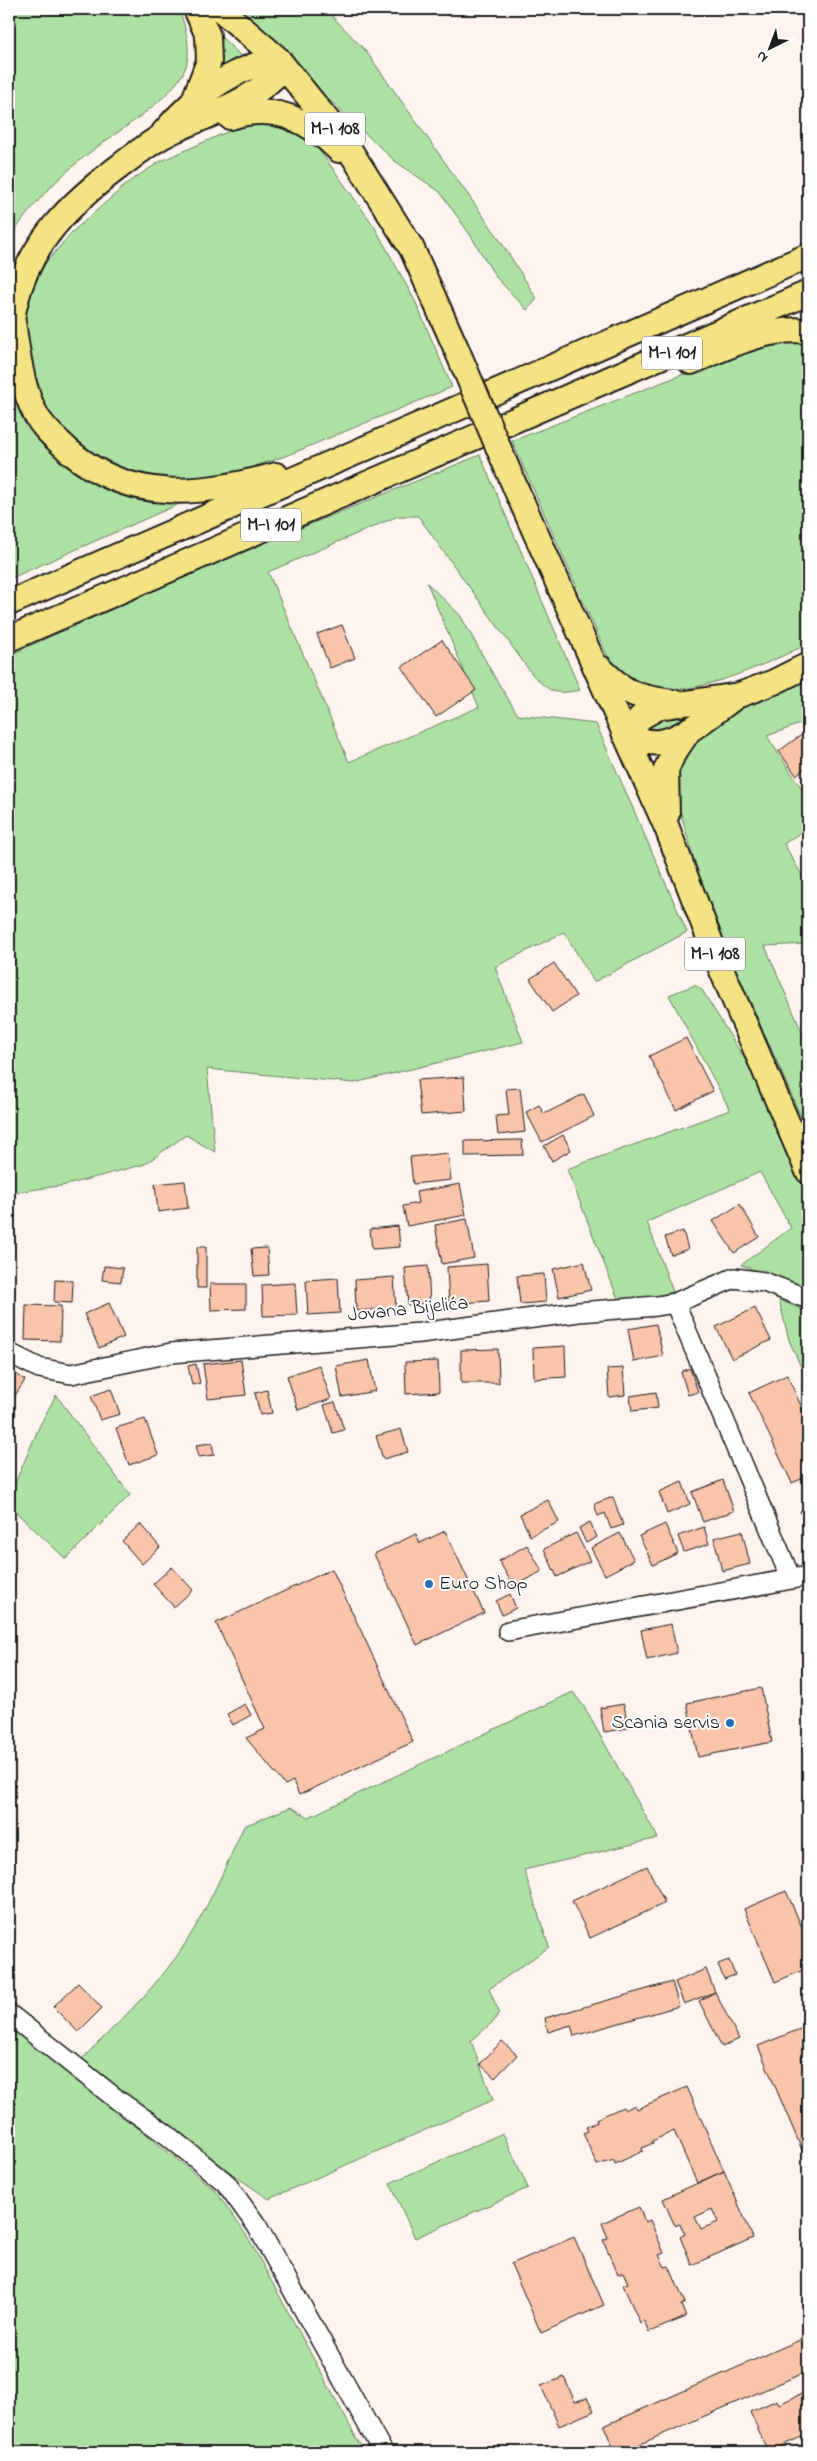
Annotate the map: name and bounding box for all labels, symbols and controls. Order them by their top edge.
north arrow [744,22,794,72]
text: N [752,46,773,68]
road number: M-I 108 [305,112,365,146]
road number: M-I 101 [642,336,702,369]
road number: M-I 101 [241,508,301,542]
road number: M-I 108 [685,938,745,971]
street label: Jovana Bijelića [346,1289,470,1331]
place label: Euro Shop [439,1570,528,1599]
marker: Euro Shop [423,1578,435,1590]
place label: Scania servis [611,1709,720,1738]
marker: Scania servis [724,1717,736,1729]

